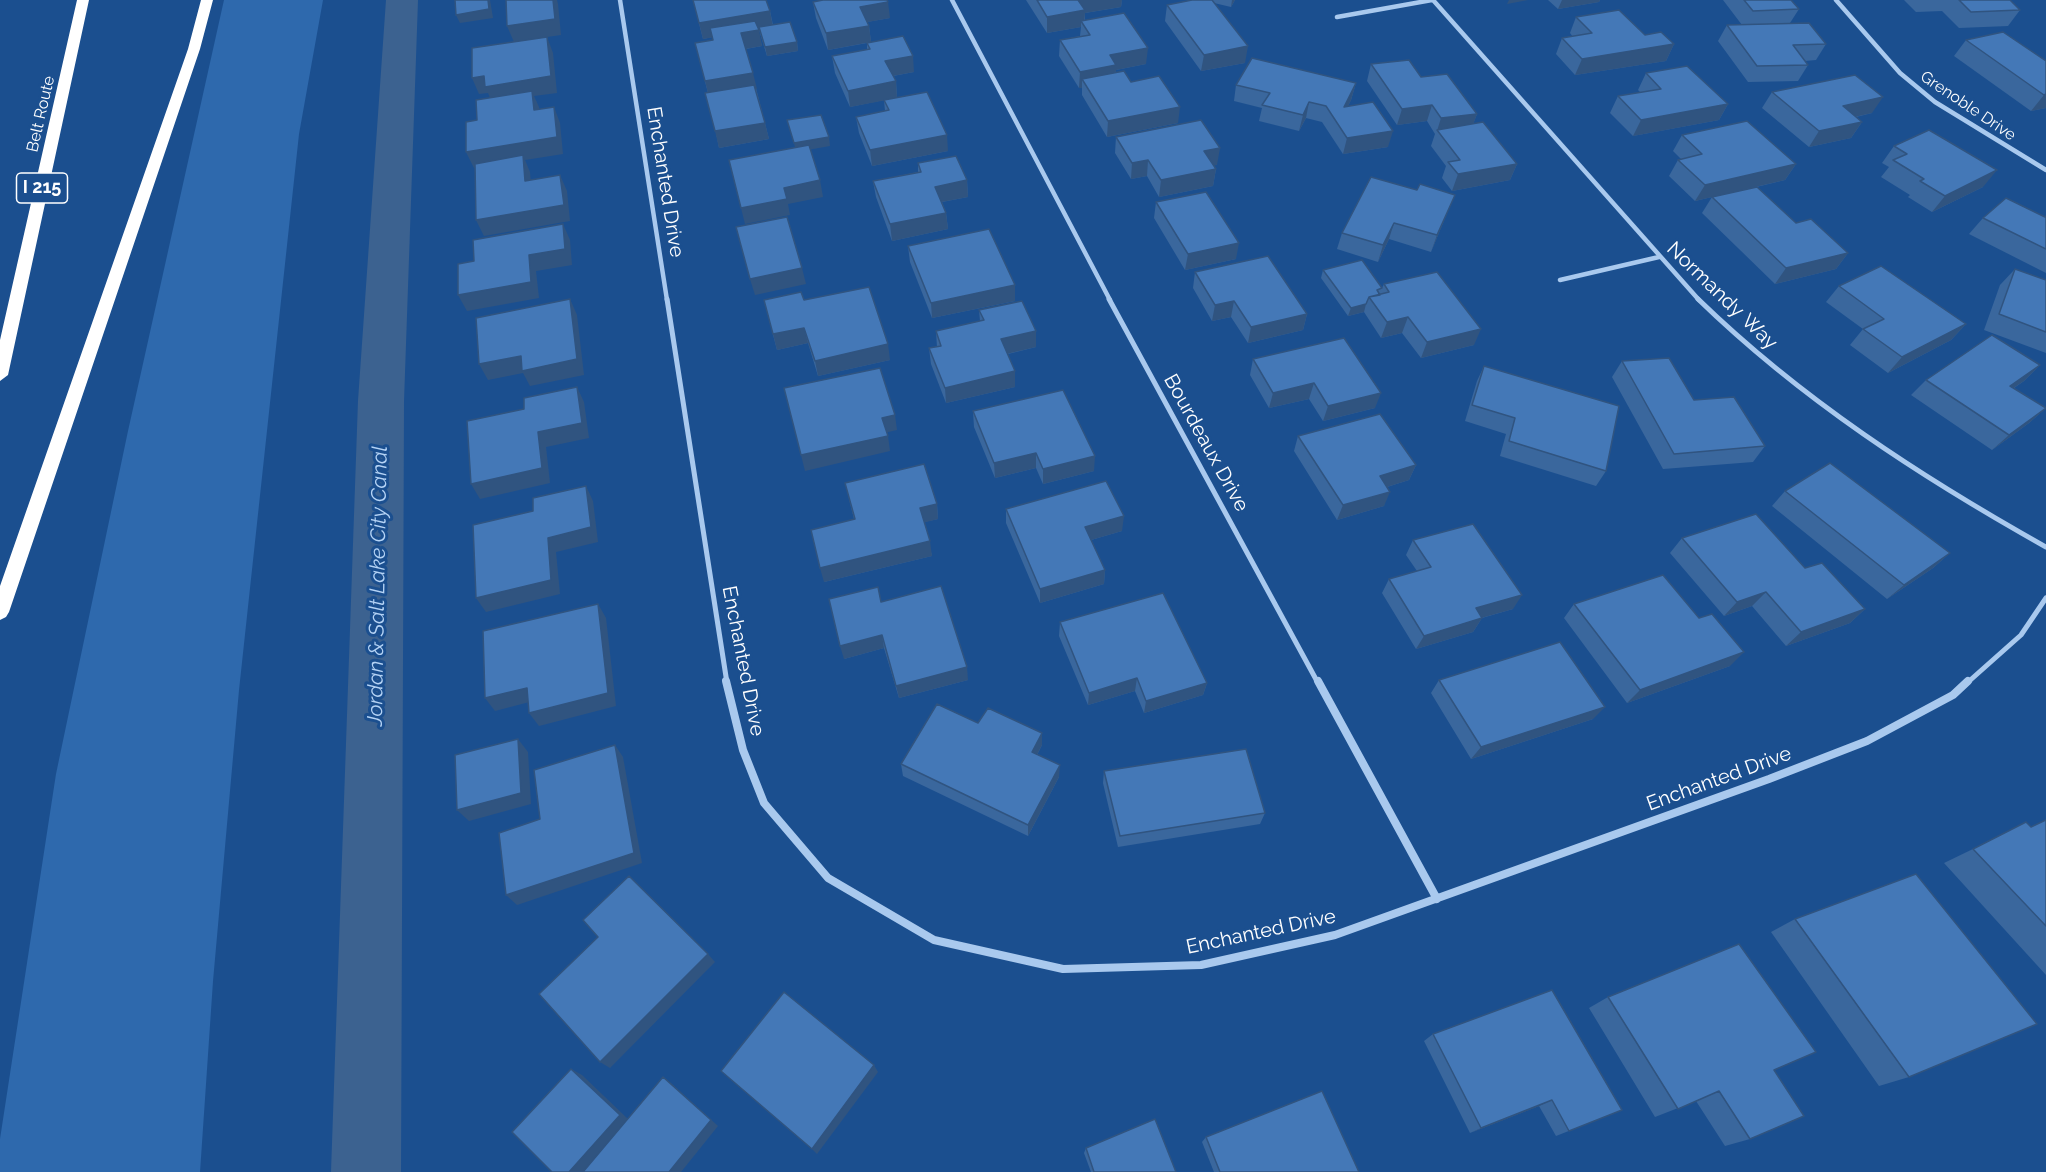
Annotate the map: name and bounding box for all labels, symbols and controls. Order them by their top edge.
street label: Grenoble Drive [1917,67,2019,145]
street label: Belt Route [23,74,59,154]
street label: Enchanted Drive [641,105,689,259]
road number: I 215 [16,173,68,203]
street label: Normandy Way [1662,237,1782,355]
street label: Bourdeaux Drive [1158,370,1254,516]
water label: Jordan & Salt Lake City Canal [363,446,393,726]
street label: Enchanted Drive [717,584,769,738]
street label: Enchanted Drive [1643,742,1795,816]
street label: Enchanted Drive [1184,904,1338,960]

